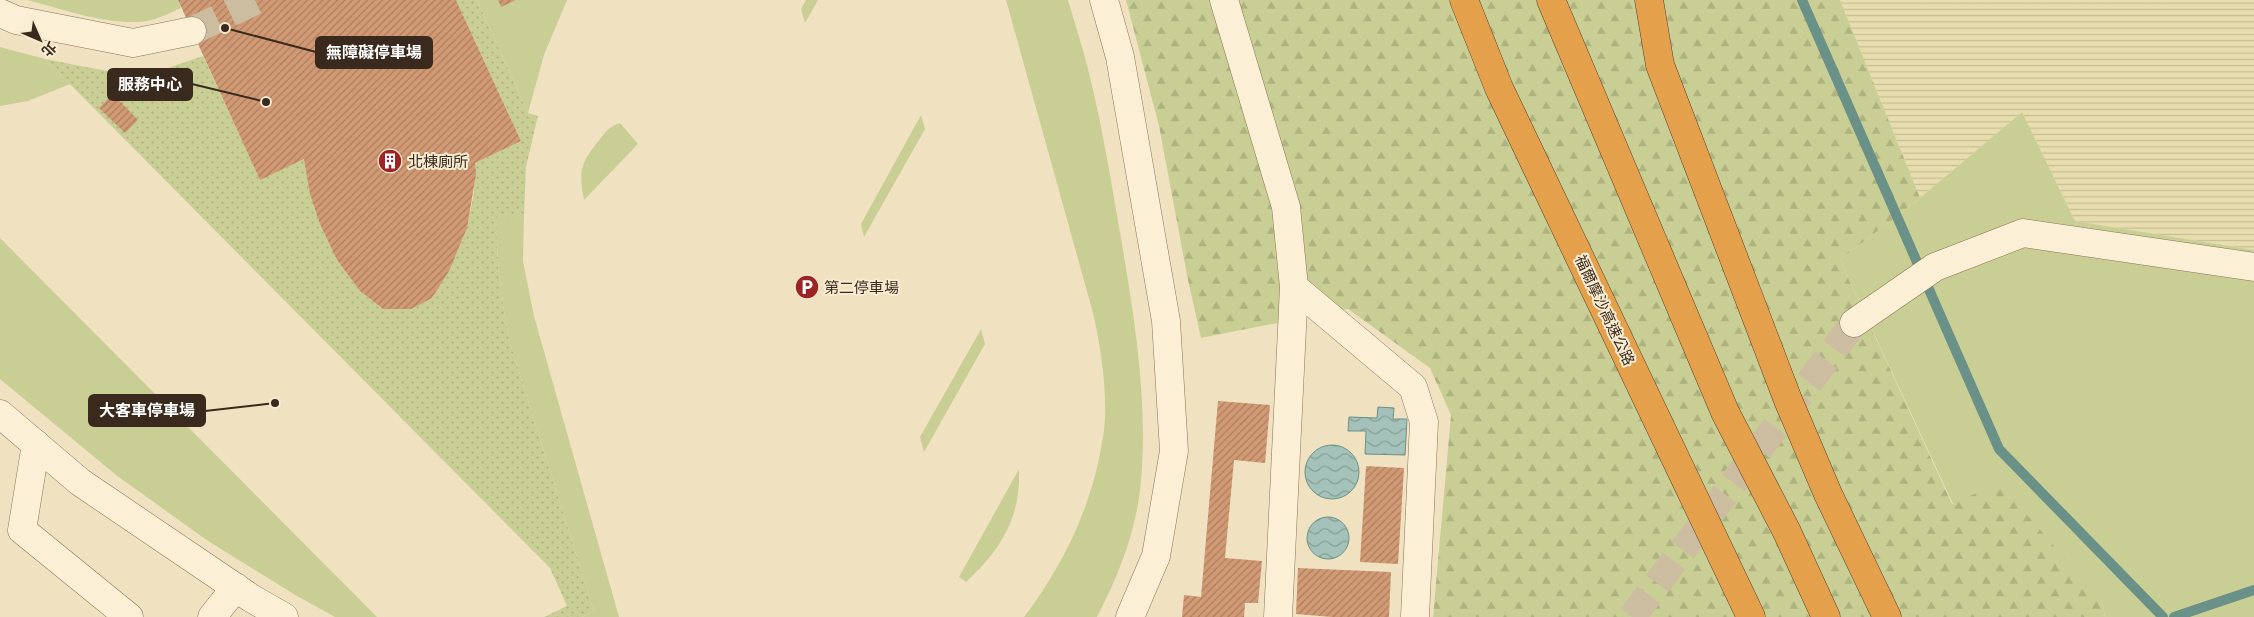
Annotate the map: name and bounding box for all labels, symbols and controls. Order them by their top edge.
north arrow [15,15,65,65]
callout: 無障礙停車場 [316,37,432,68]
text: 北 [38,38,61,61]
text: 無障礙停車場 [326,42,422,62]
callout: 服務中心 [108,69,192,100]
text: 服務中心 [118,74,182,94]
building icon: 北棟廁所 [377,148,403,174]
place label: 北棟廁所 [408,152,468,171]
street label: 福爾摩沙高速公路 [1571,252,1639,368]
parking icon: 第二停車場 [794,274,820,300]
place label: 第二停車場 [824,278,899,297]
callout: 大客車停車場 [89,395,205,426]
text: 大客車停車場 [99,400,195,420]

